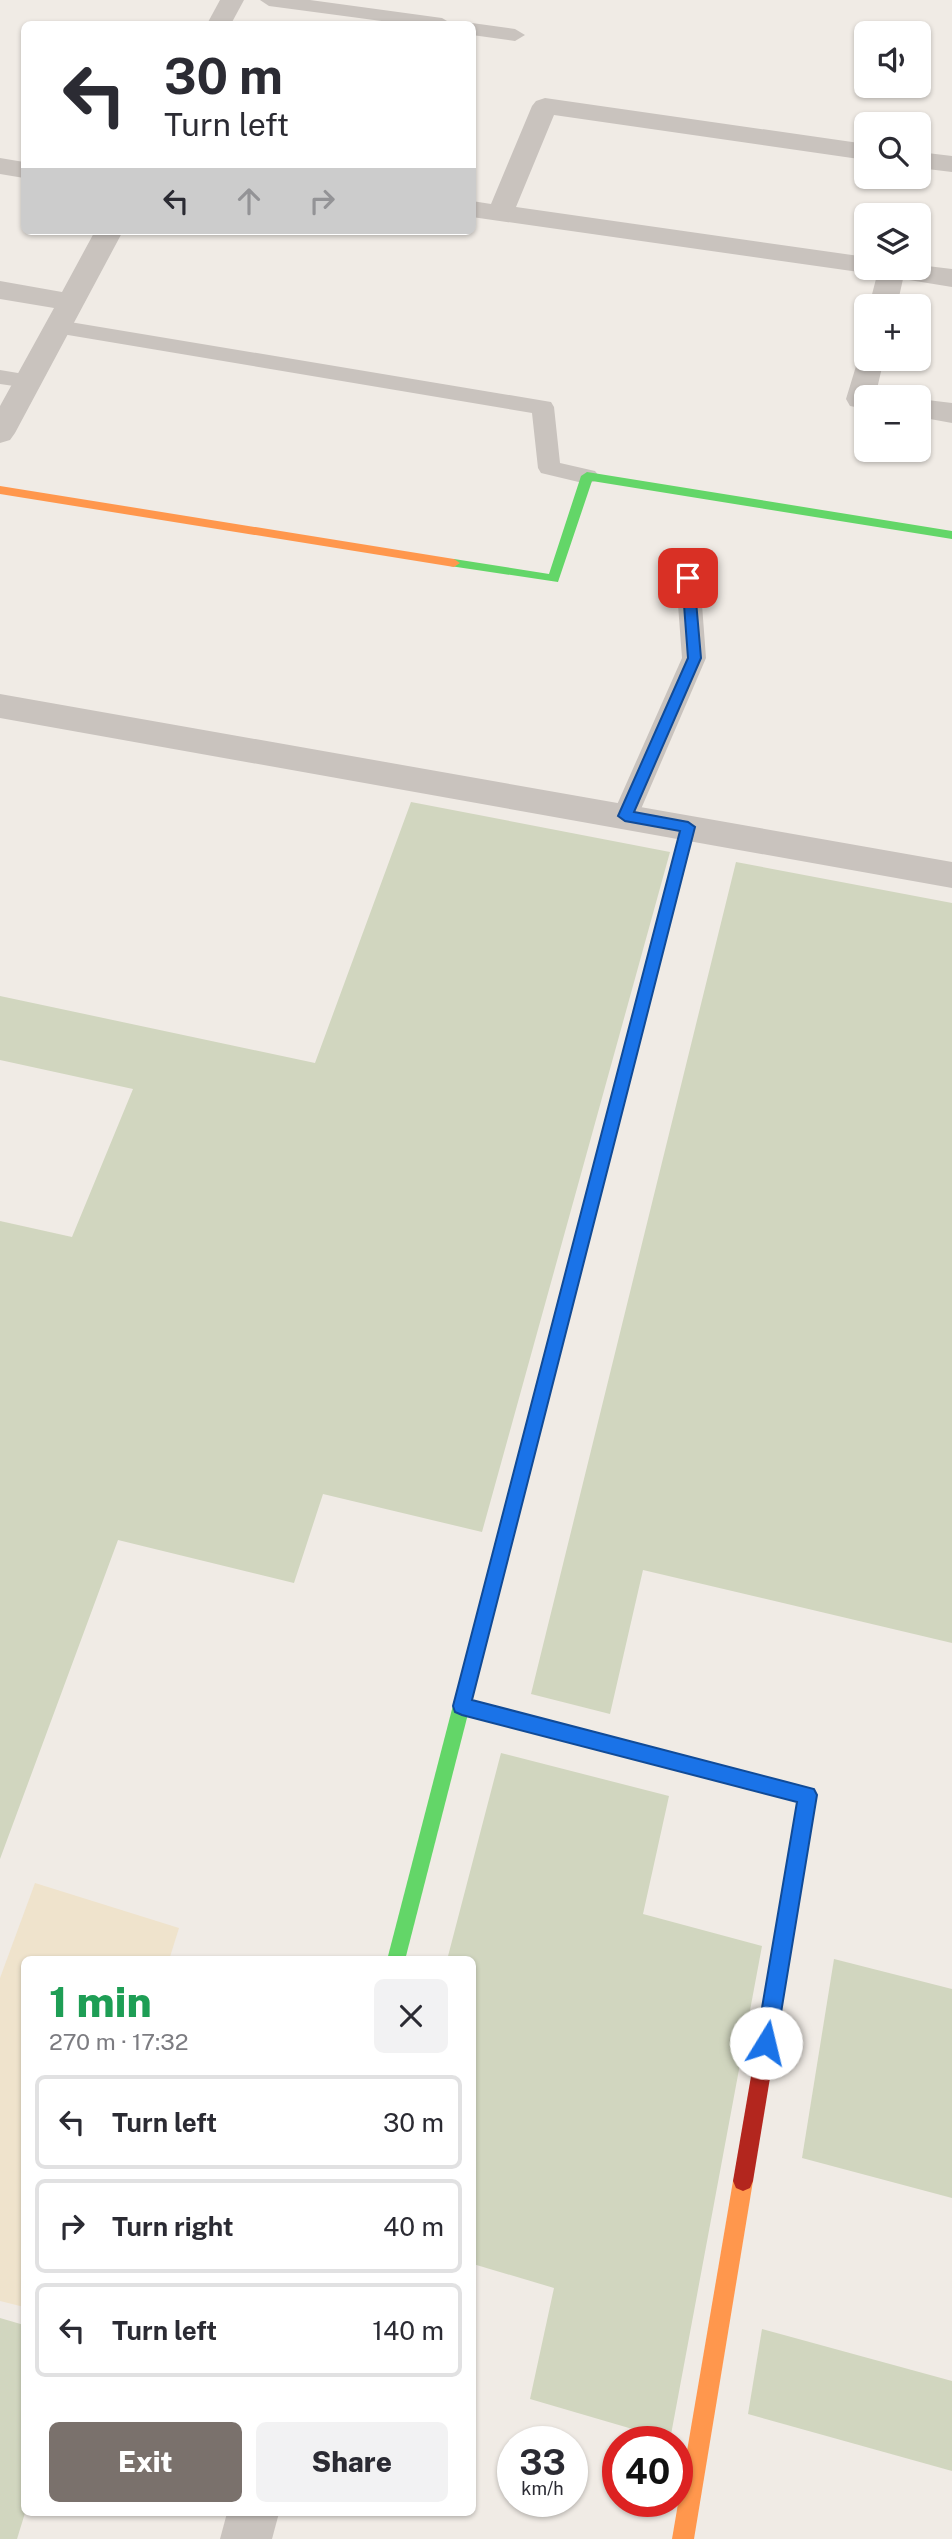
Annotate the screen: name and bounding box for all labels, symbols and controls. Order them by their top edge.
map controls [854,21,931,462]
button: sound [854,21,931,98]
text: 30 m [164,47,283,105]
icon: left [49,49,140,140]
text: Turn left [164,106,289,143]
button: search [854,112,931,189]
icon: left [157,182,195,220]
icon: ahead [230,182,268,220]
icon: right [303,182,341,220]
button: layers [854,203,931,280]
button: + [854,294,931,371]
button: − [854,385,931,462]
pin [658,548,718,608]
icon: arrive [669,559,707,597]
text: 1 min [49,1977,152,2026]
button: close [374,1979,448,2053]
position arrow [729,2006,803,2080]
text: 270 m · 17:32 [49,2028,189,2055]
icon: left [53,2103,91,2141]
text: Turn left [112,2107,217,2138]
text: 30 m [383,2107,444,2138]
icon: right [53,2207,91,2245]
text: Turn right [112,2211,234,2242]
text: 40 m [383,2211,444,2242]
icon: left [53,2311,91,2349]
text: Turn left [112,2315,217,2346]
text: 140 m [372,2315,444,2346]
button: Exit [49,2422,242,2502]
button: Share [256,2422,448,2502]
speed limit sign: 40 [602,2426,693,2517]
text: 33 [519,2442,566,2483]
text: km/h [521,2478,564,2499]

